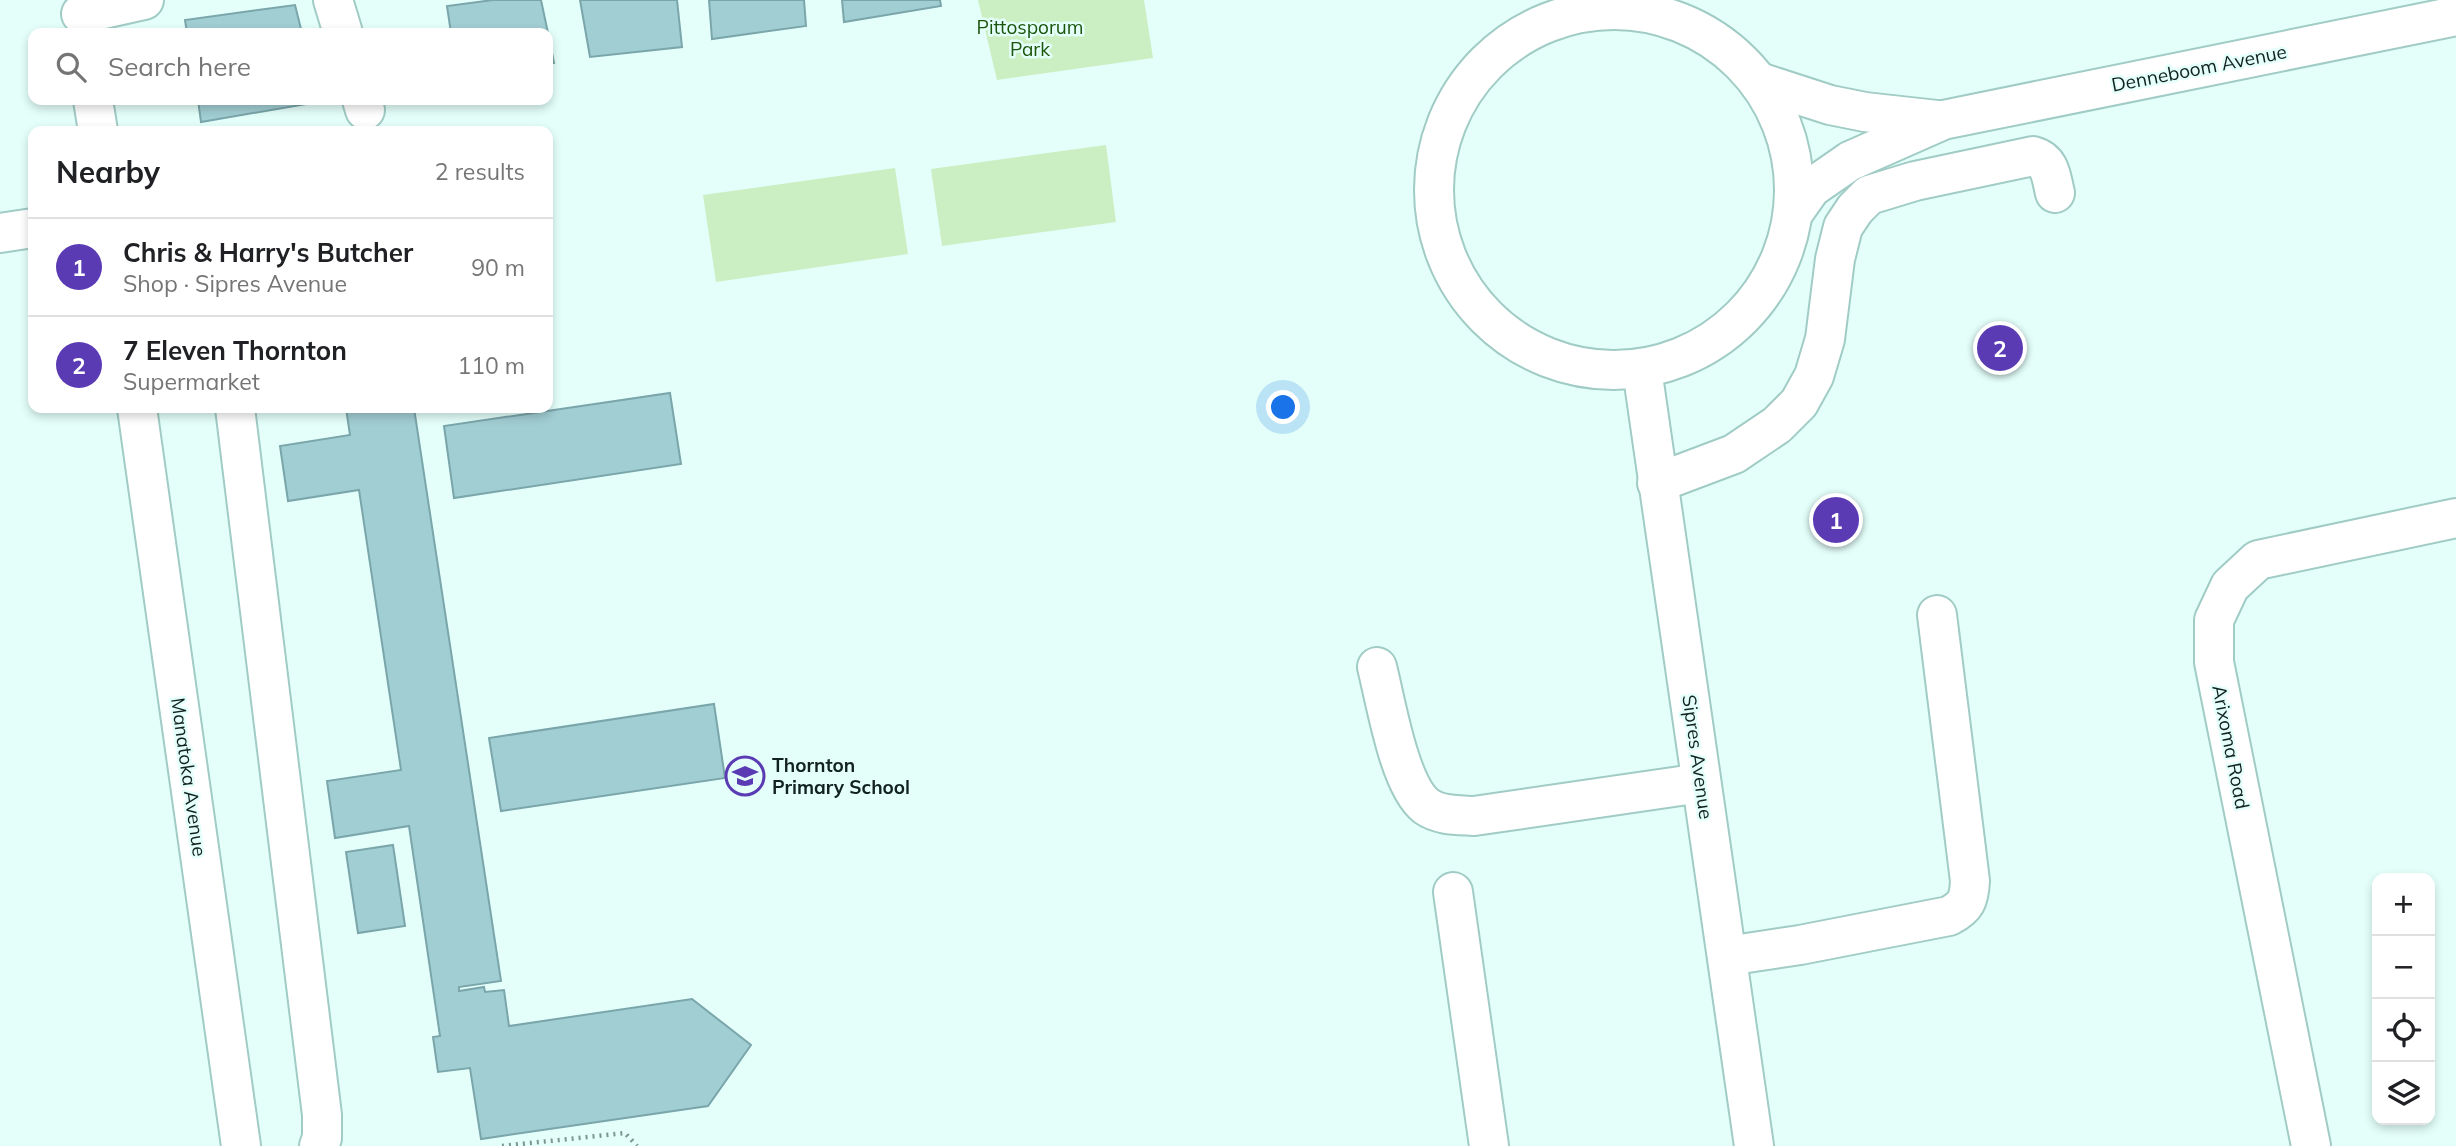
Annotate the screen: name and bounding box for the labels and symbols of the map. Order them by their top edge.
park label: Pittosporum Park [977,15,1083,61]
street label: Denneboom Avenue [2109,39,2289,97]
pin: 2 [1977,322,2023,374]
your location [1266,390,1300,424]
pin: 1 [1813,494,1859,546]
street label: Arixoma Road [2207,683,2255,811]
street label: Sipres Avenue [1677,693,1719,821]
street label: Manatoka Avenue [166,696,212,858]
place label: Thornton Primary School [772,753,910,799]
school or university icon: Thornton Primary School [724,755,766,797]

